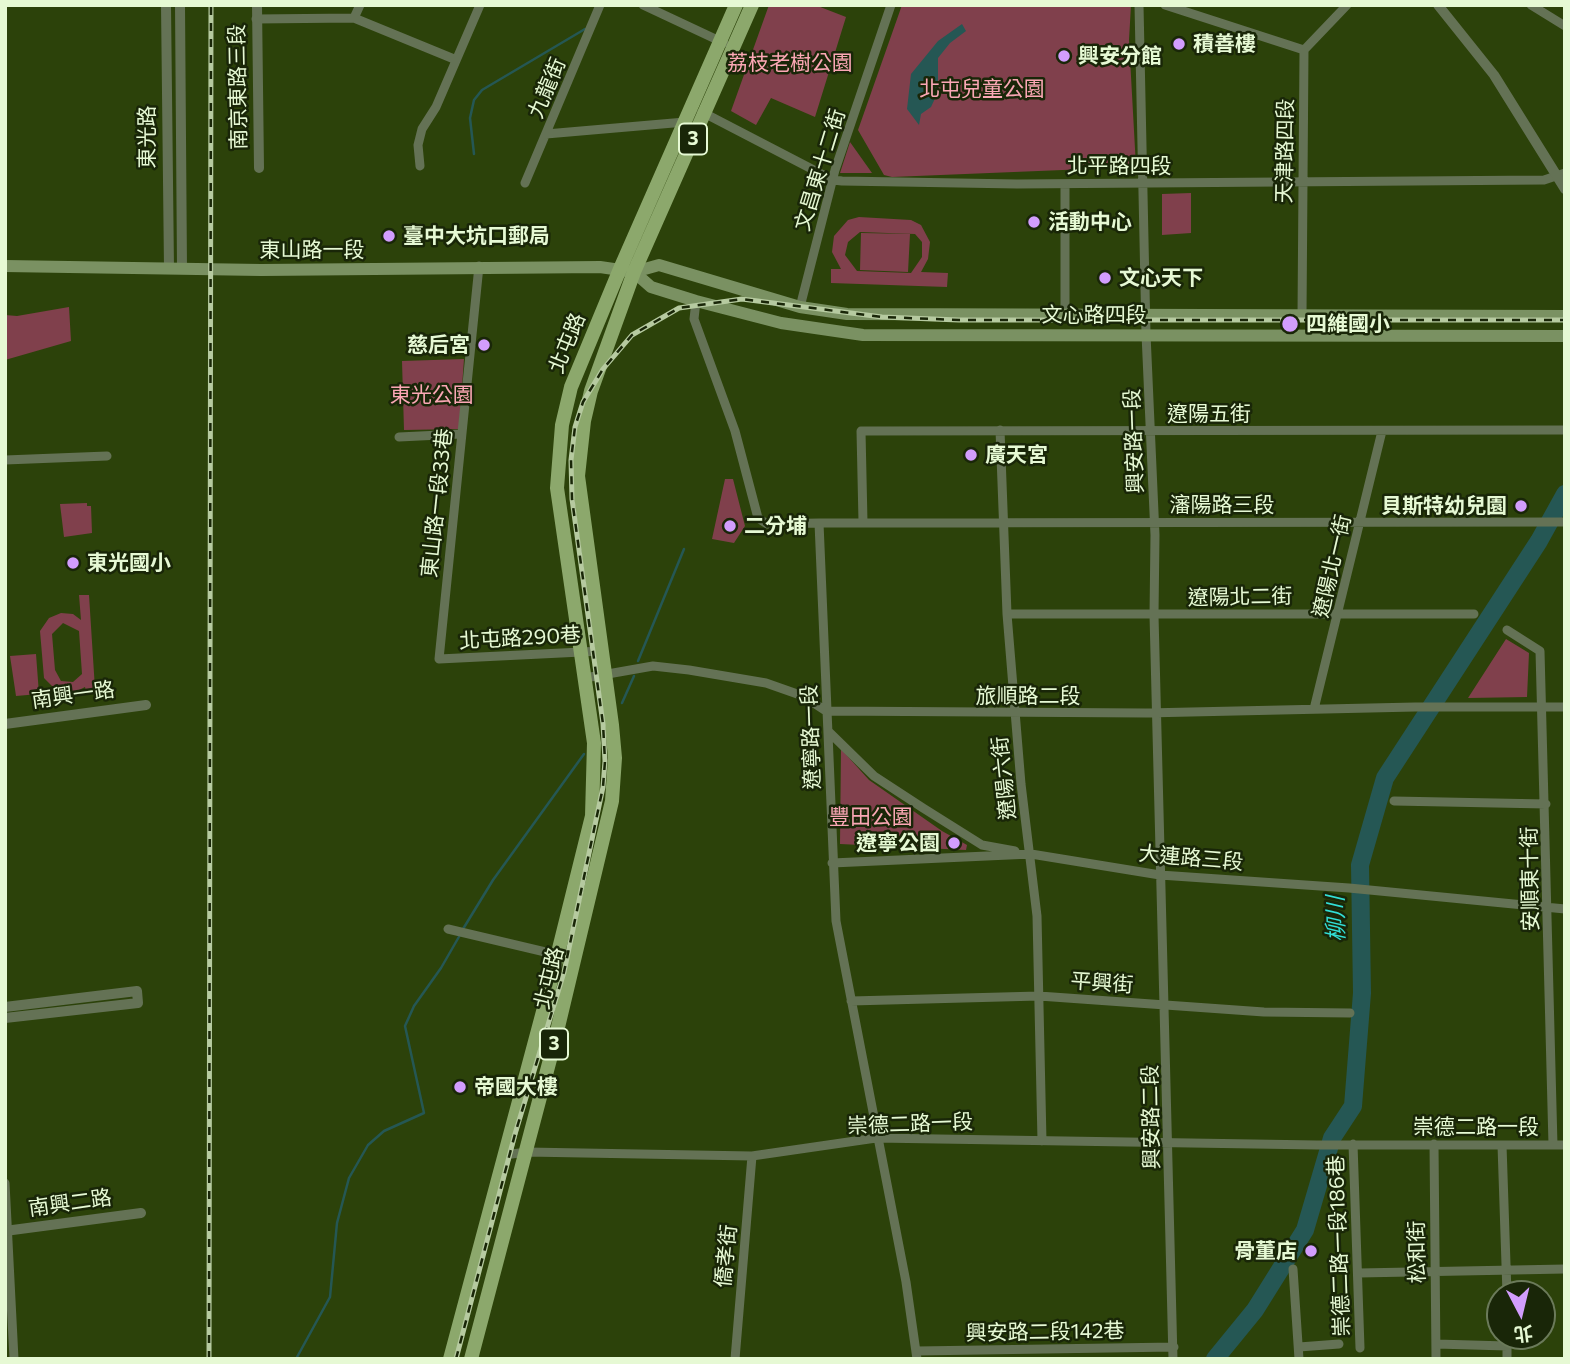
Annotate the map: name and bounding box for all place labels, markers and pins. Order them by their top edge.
place label: 積善樓 [1193,31,1256,57]
marker: 積善樓 [1171,36,1187,52]
place label: 興安分館 [1078,43,1162,69]
marker: 興安分館 [1056,48,1072,64]
place label: 活動中心 [1048,209,1132,235]
marker: 活動中心 [1026,214,1042,230]
place label: 臺中大坑口郵局 [403,223,550,249]
marker: 臺中大坑口郵局 [381,228,397,244]
place label: 文心天下 [1119,265,1203,291]
marker: 文心天下 [1097,270,1113,286]
place label: 四維國小 [1306,311,1390,337]
marker: 四維國小 [1280,314,1300,334]
place label: 慈后宮 [407,332,470,358]
marker: 慈后宮 [476,337,492,353]
place label: 廣天宮 [985,442,1048,468]
marker: 廣天宮 [963,447,979,463]
place label: 貝斯特幼兒園 [1381,493,1507,519]
marker: 貝斯特幼兒園 [1513,498,1529,514]
place label: 二分埔 [744,513,807,539]
marker: 二分埔 [722,518,738,534]
place label: 東光國小 [87,550,171,576]
marker: 東光國小 [65,555,81,571]
place label: 遼寧公園 [856,830,940,856]
marker: 遼寧公園 [946,835,962,851]
place label: 帝國大樓 [474,1074,558,1100]
marker: 帝國大樓 [452,1079,468,1095]
place label: 骨董店 [1234,1238,1297,1264]
marker: 骨董店 [1303,1243,1319,1259]

